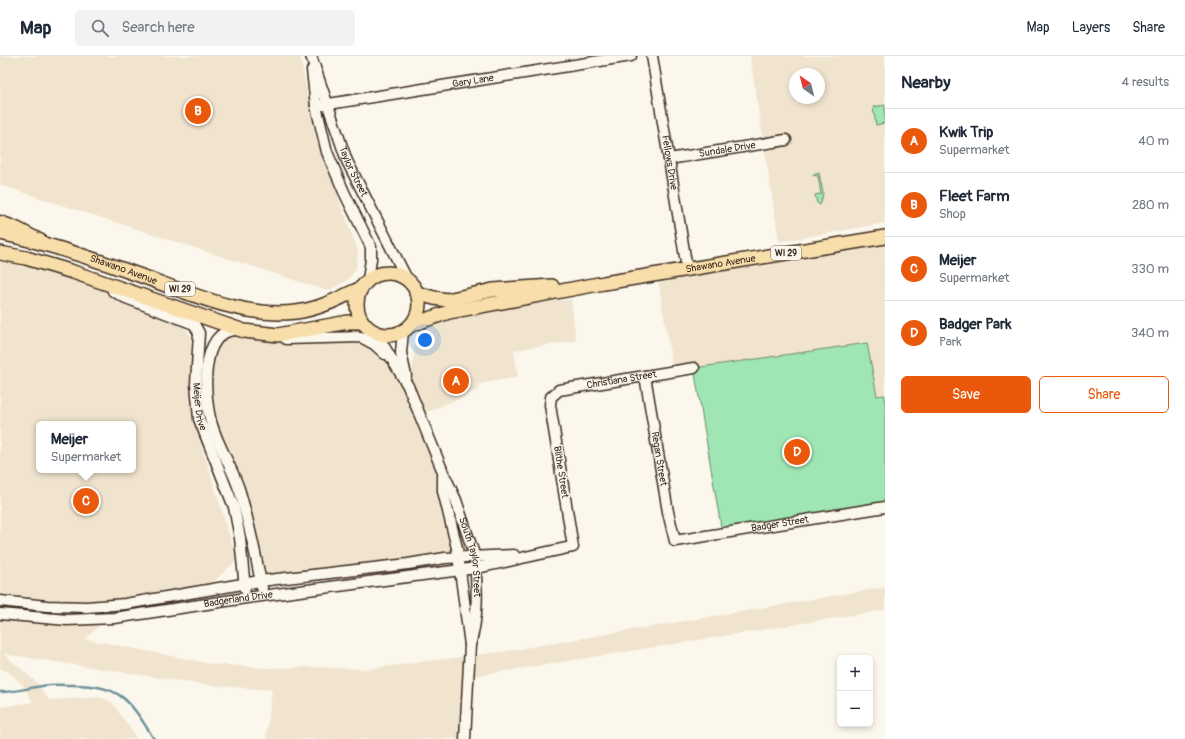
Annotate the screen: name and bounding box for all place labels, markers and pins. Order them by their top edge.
pin: B [185,96,211,126]
pin: A [443,366,469,396]
pin: D [784,437,810,467]
pin: C [73,486,99,516]

